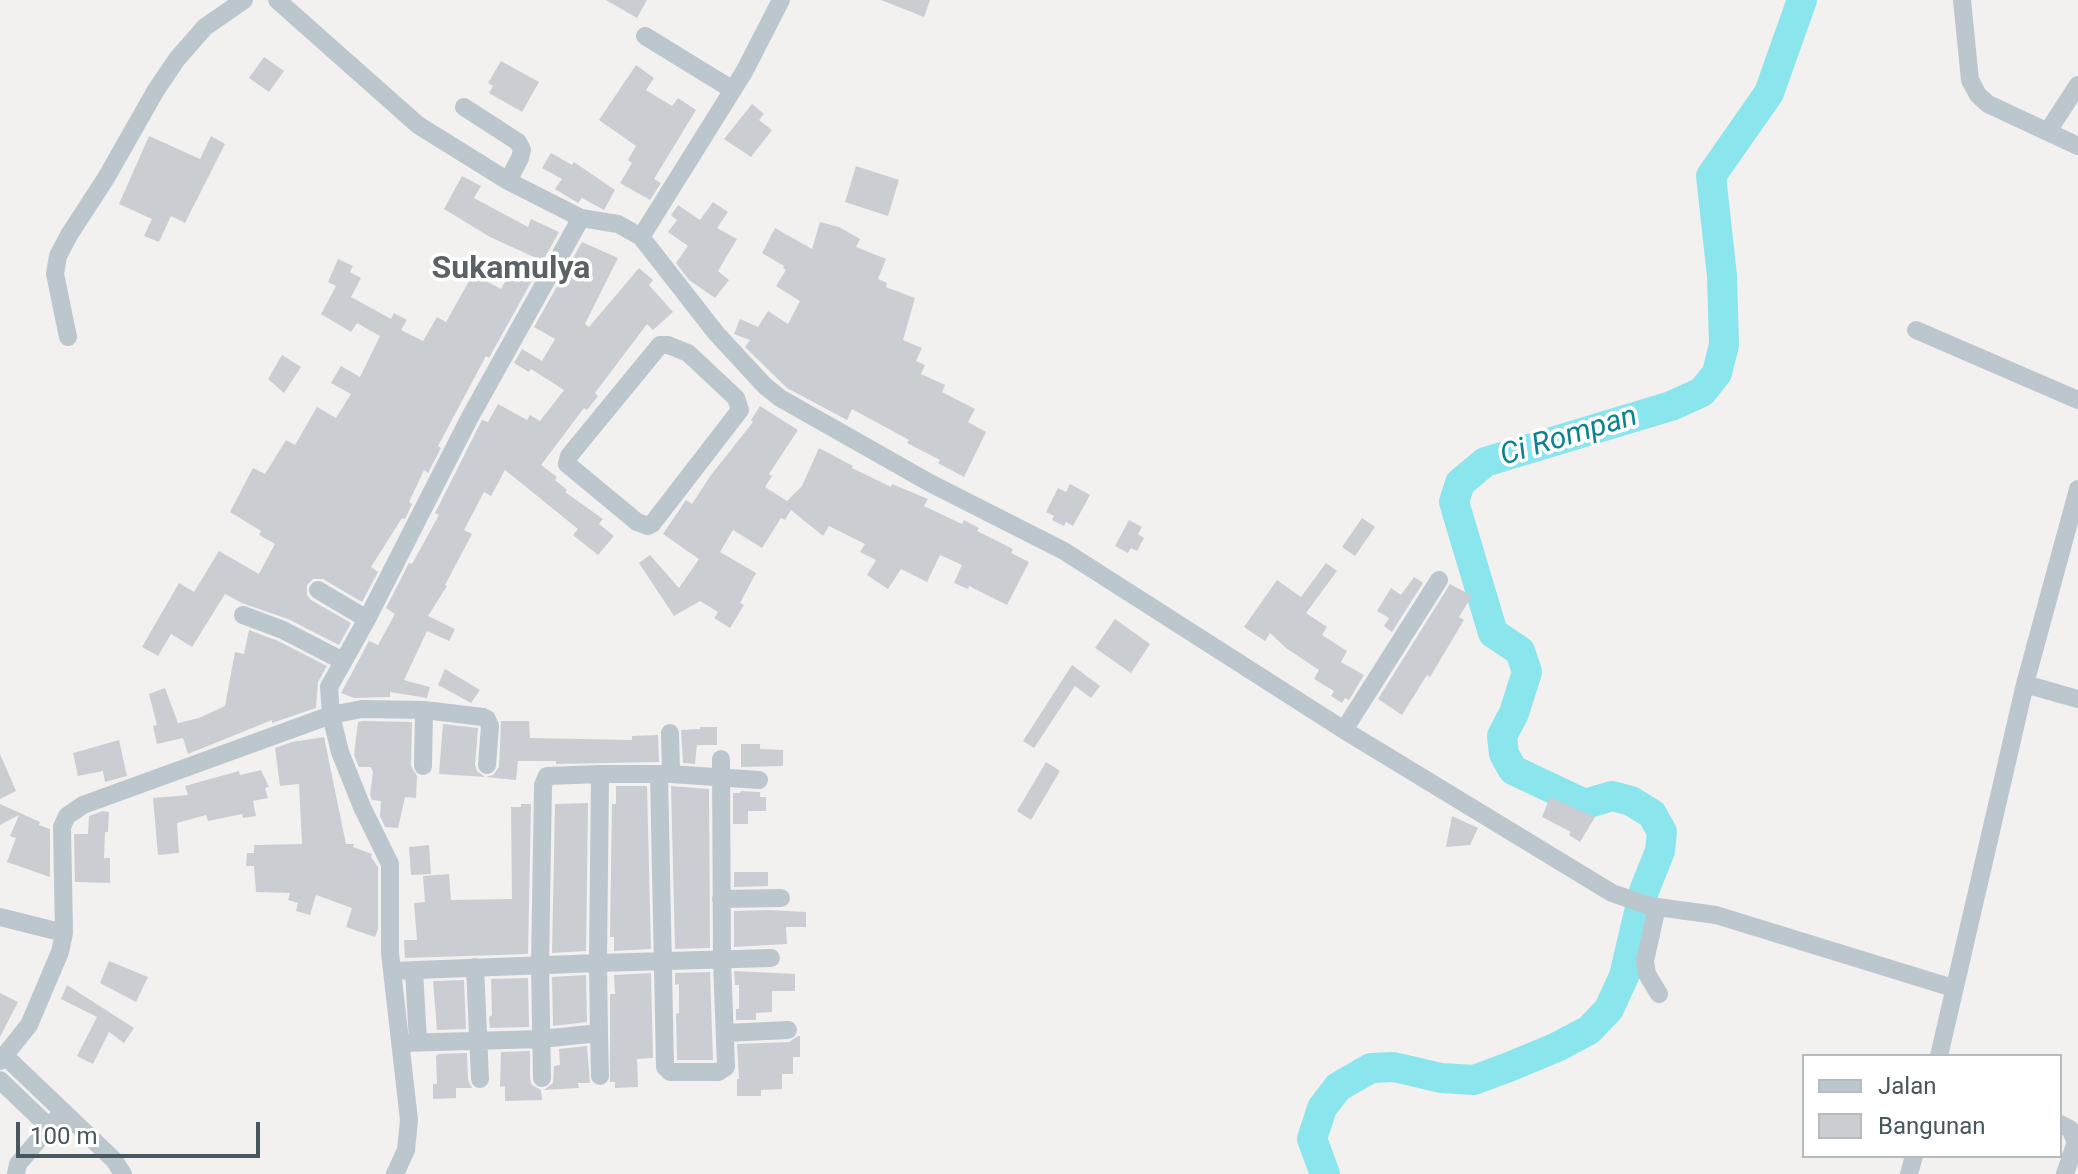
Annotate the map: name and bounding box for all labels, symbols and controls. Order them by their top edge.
district label: Sukamulya [432,251,590,289]
water label: Ci Rompan [1496,399,1642,475]
legend [1802,1054,2062,1158]
text: Jalan [1878,1072,1936,1100]
scale bar [20,1106,264,1156]
text: Bangunan [1878,1112,1986,1140]
text: 100 m [30,1122,97,1150]

